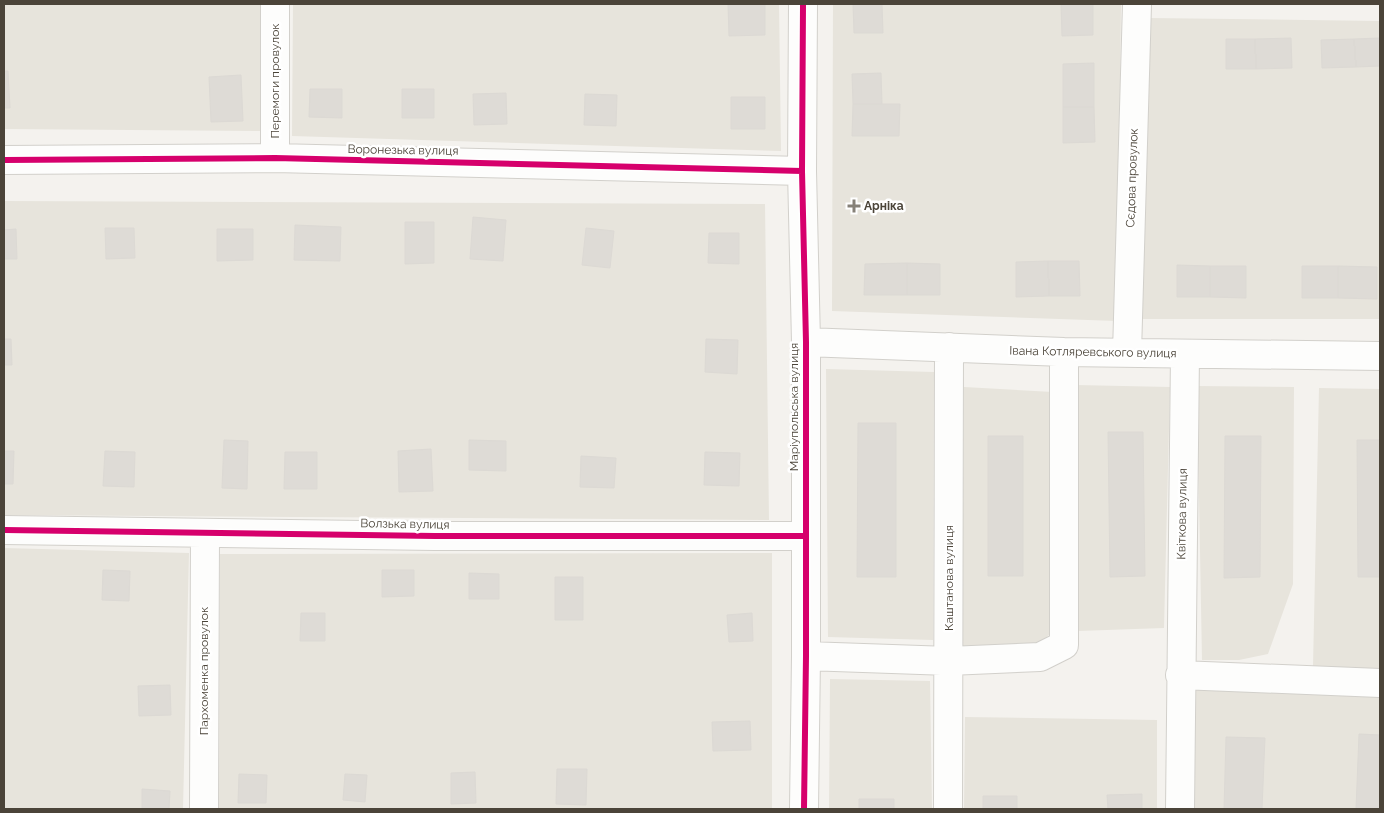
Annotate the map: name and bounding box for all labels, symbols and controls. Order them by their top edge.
street label: Перемоги провулок [268,23,282,139]
street label: Сєдова провулок [1123,128,1141,228]
street label: Воронезька вулиця [347,142,459,158]
place label: Арніка [864,199,904,213]
marker: Арніка [848,200,860,212]
street label: Маріупольська вулиця [787,343,801,471]
street label: Івана Котляревського вулиця [1009,344,1177,360]
street label: Квіткова вулиця [1174,468,1190,560]
street label: Волзька вулиця [360,516,450,532]
street label: Каштанова вулиця [942,525,956,631]
street label: Пархоменка провулок [197,607,211,735]

